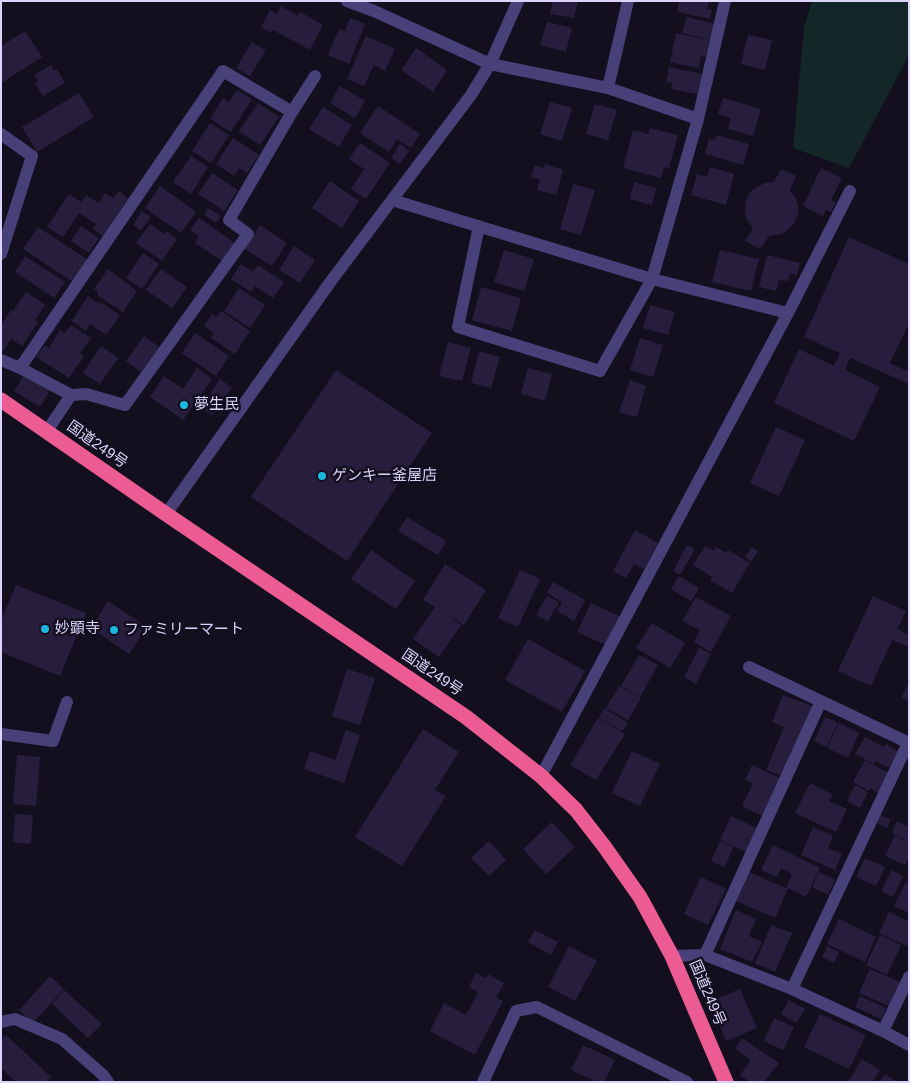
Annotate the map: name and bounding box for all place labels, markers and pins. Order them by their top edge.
place label: 夢生民 [194,396,239,414]
marker: 夢生民 [178,399,190,411]
place label: ゲンキー釜屋店 [332,467,437,485]
marker: ゲンキー釜屋店 [316,470,328,482]
place label: 妙顕寺 [55,620,100,638]
place label: ファミリーマート [124,621,244,639]
marker: 妙顕寺 [39,623,51,635]
marker: ファミリーマート [108,624,120,636]

